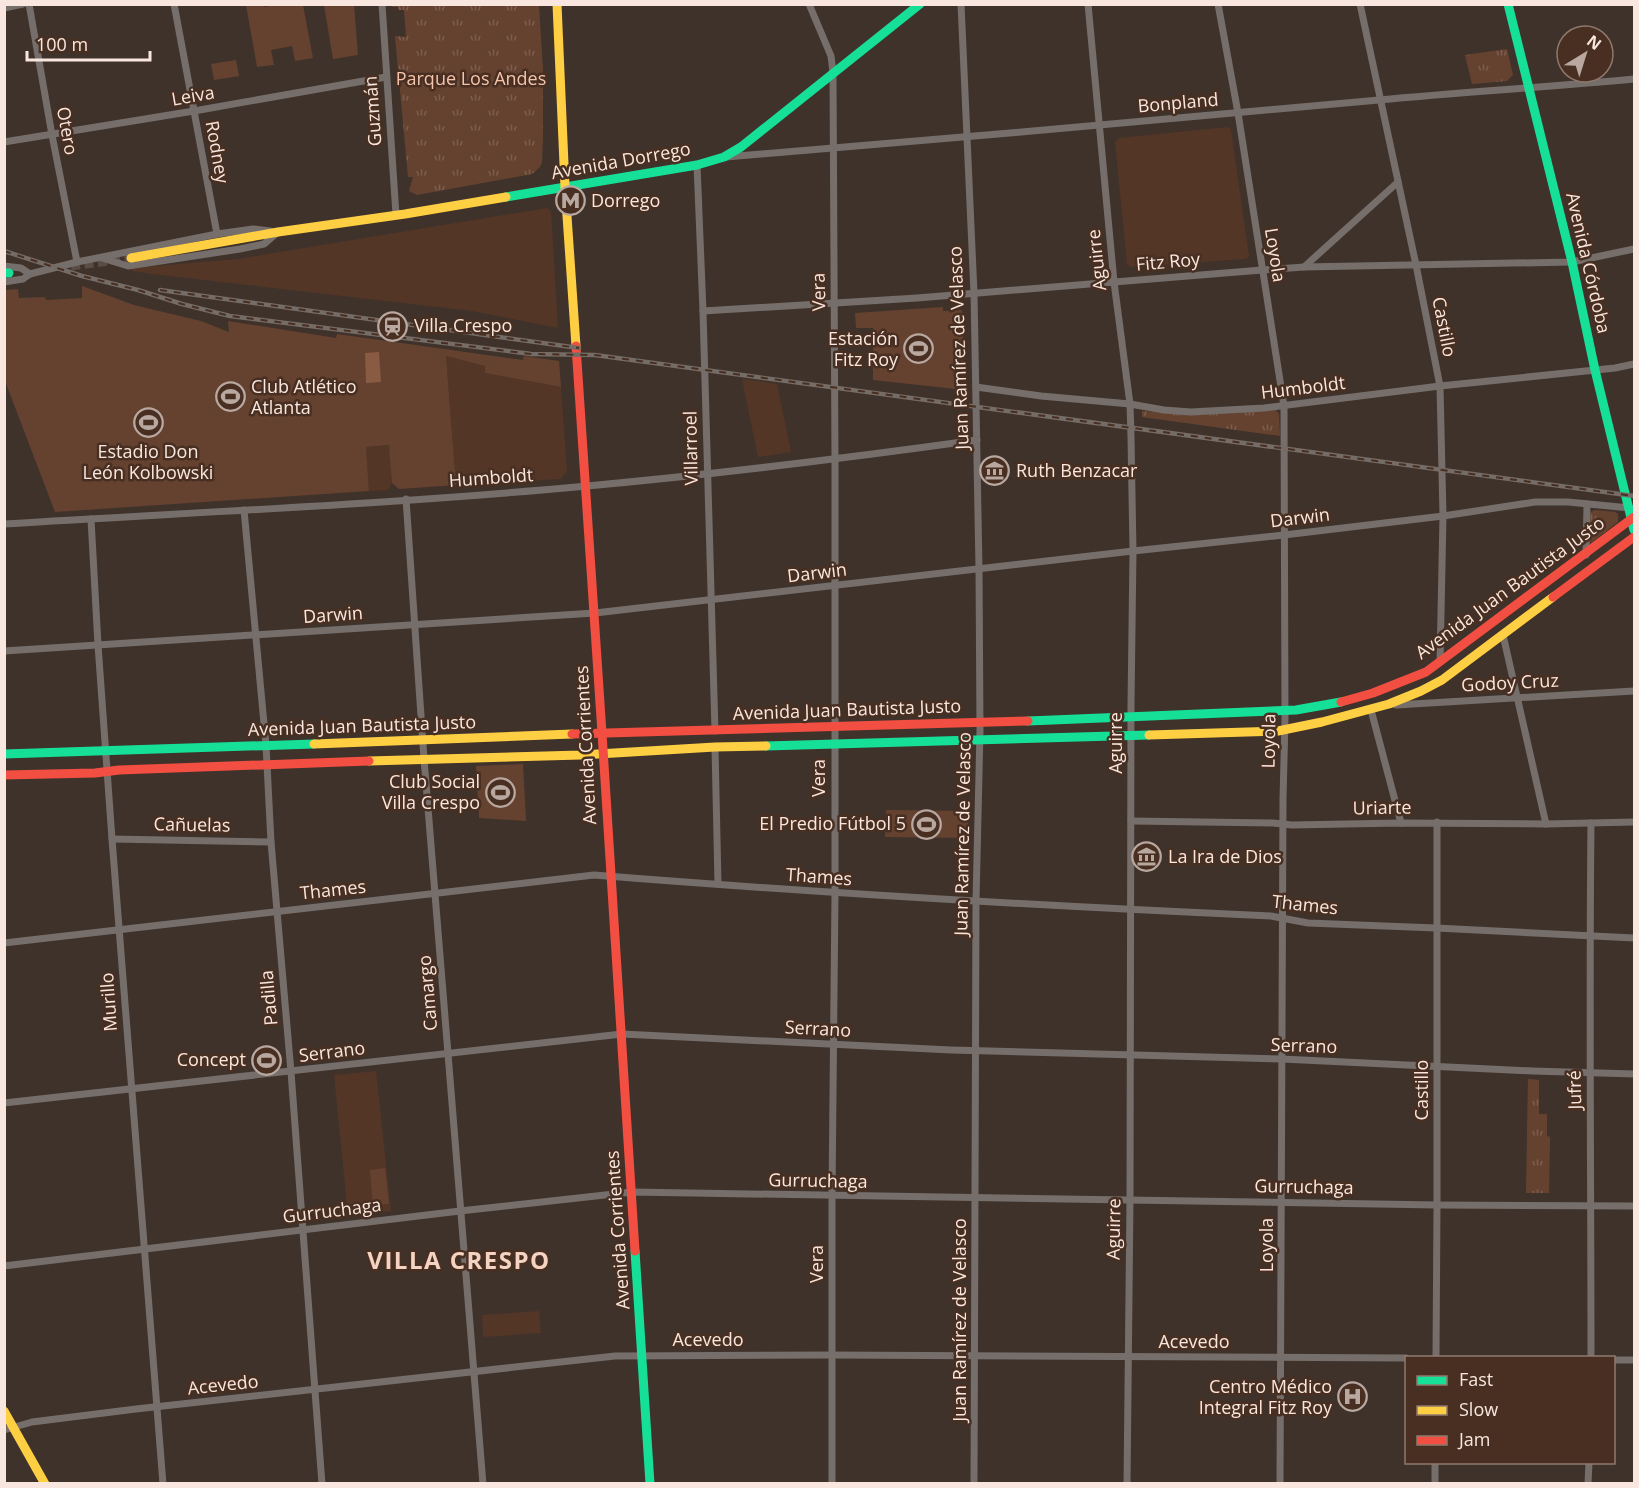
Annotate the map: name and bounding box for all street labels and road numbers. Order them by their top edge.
street label: Guzmán [358,75,386,147]
street label: Leiva [170,79,216,111]
street label: Bonpland [1136,87,1219,117]
street label: Otero [52,105,84,157]
street label: Rodney [201,119,235,186]
street label: Avenida Dorrego [549,136,692,184]
street label: Avenida Córdoba [1561,190,1617,336]
street label: Loyola [1260,226,1292,284]
street label: Aguirre [1081,228,1111,292]
street label: Juan Ramírez de Velasco [942,246,974,452]
street label: Fitz Roy [1135,246,1202,276]
street label: Vera [806,273,830,311]
street label: Castillo [1427,295,1463,359]
street label: Humboldt [1259,370,1346,404]
street label: Villarroel [677,411,703,486]
street label: Humboldt [448,462,534,492]
street label: Darwin [1269,501,1331,533]
street label: Avenida Juan Bautista Justo [1410,510,1609,664]
street label: Darwin [786,556,848,588]
street label: Darwin [302,600,364,628]
street label: Avenida Corrientes [569,665,601,825]
street label: Godoy Cruz [1461,667,1559,697]
street label: Avenida Juan Bautista Justo [732,693,961,725]
street label: Avenida Juan Bautista Justo [247,709,476,741]
street label: Aguirre [1103,712,1127,774]
street label: Loyola [1256,713,1280,769]
street label: Juan Ramírez de Velasco [948,732,976,938]
street label: Vera [806,759,830,797]
street label: Uriarte [1352,794,1412,820]
street label: Cañuelas [153,811,231,837]
street label: Thames [785,862,853,890]
street label: Thames [299,874,367,904]
street label: Thames [1271,889,1339,919]
street label: Camargo [412,954,442,1032]
street label: Padilla [254,969,282,1027]
street label: Murillo [94,972,122,1032]
street label: Serrano [784,1014,852,1042]
street label: Serrano [1270,1032,1338,1058]
street label: Serrano [297,1035,366,1067]
street label: Castillo [1409,1060,1433,1120]
street label: Jufré [1562,1070,1586,1112]
street label: Avenida Corrientes [599,1150,635,1310]
street label: Gurruchaga [768,1167,868,1193]
street label: Gurruchaga [1254,1173,1354,1199]
street label: Gurruchaga [281,1192,383,1228]
street label: Aguirre [1100,1198,1126,1260]
street label: Juan Ramírez de Velasco [947,1218,971,1424]
street label: Loyola [1254,1218,1278,1272]
street label: Vera [804,1245,828,1283]
street label: Acevedo [672,1327,744,1351]
street label: Acevedo [1158,1329,1230,1353]
street label: Acevedo [186,1368,259,1400]

